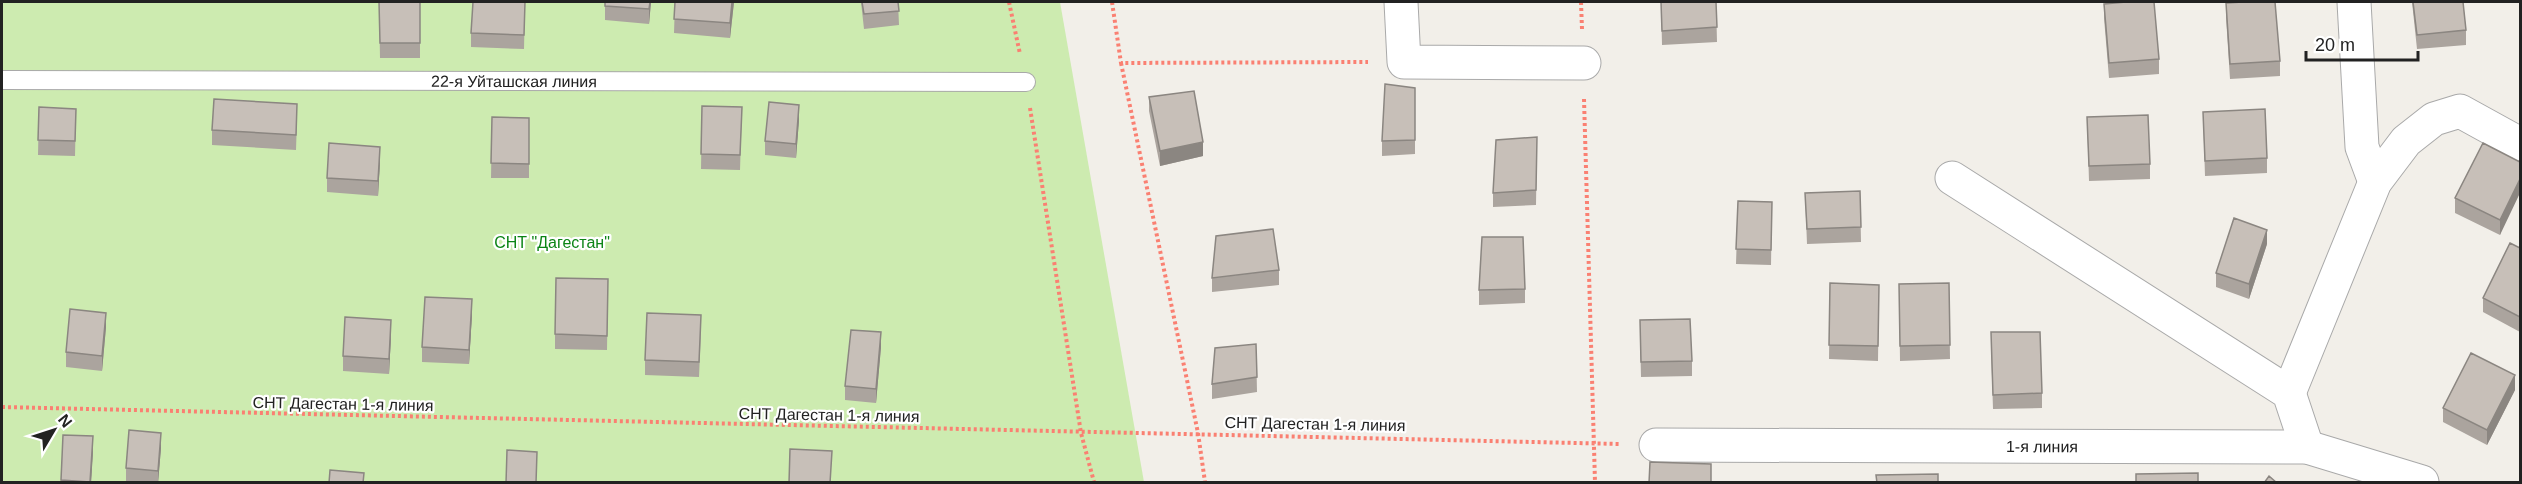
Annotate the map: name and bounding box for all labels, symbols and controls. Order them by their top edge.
scale bar [2306,24,2418,62]
text: 20 m [2315,35,2355,55]
street label: 22-я Уйташская линия [431,72,597,90]
park label: СНТ "Дагестан" [494,234,610,251]
street label: СНТ Дагестан 1-я линия [252,394,434,414]
north arrow [24,400,84,460]
street label: СНТ Дагестан 1-я линия [738,405,920,425]
text: N [55,411,76,431]
street label: СНТ Дагестан 1-я линия [1224,414,1406,434]
street label: 1-я линия [2006,438,2078,455]

